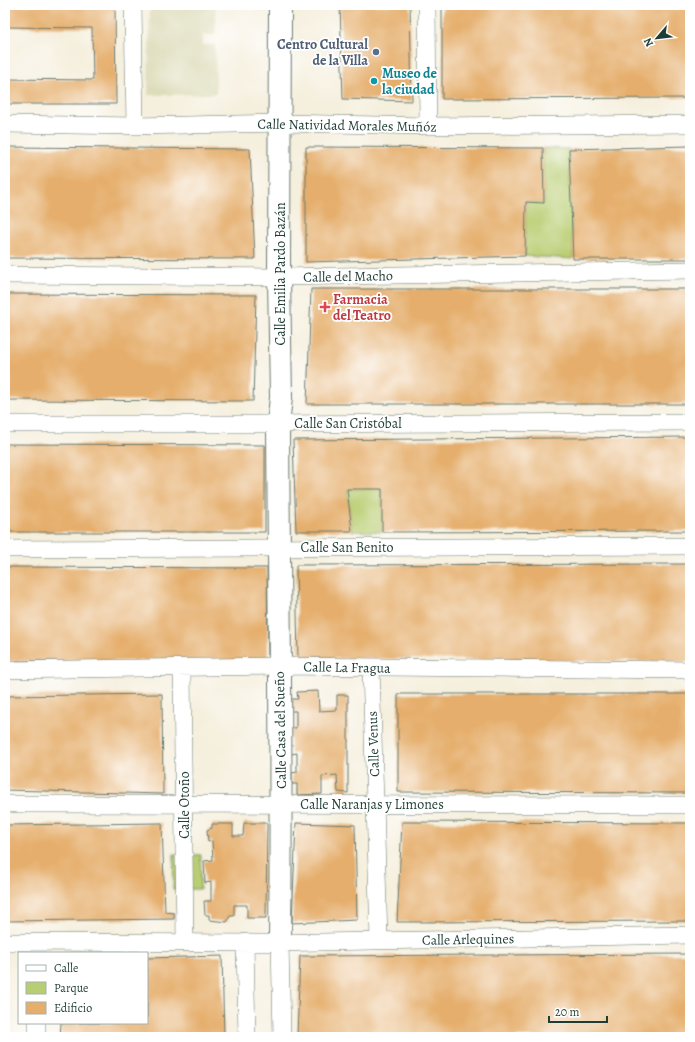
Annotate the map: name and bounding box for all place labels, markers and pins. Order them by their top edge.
place label: Centro Cultural de la Villa [277,35,368,70]
marker: Centro Cultural de la Villa [371,47,381,57]
place label: Museo de la ciudad [382,64,438,99]
marker: Museo de la ciudad [369,76,379,86]
place label: Farmacia del Teatro [333,290,391,325]
marker: Farmacia del Teatro [320,302,330,312]

